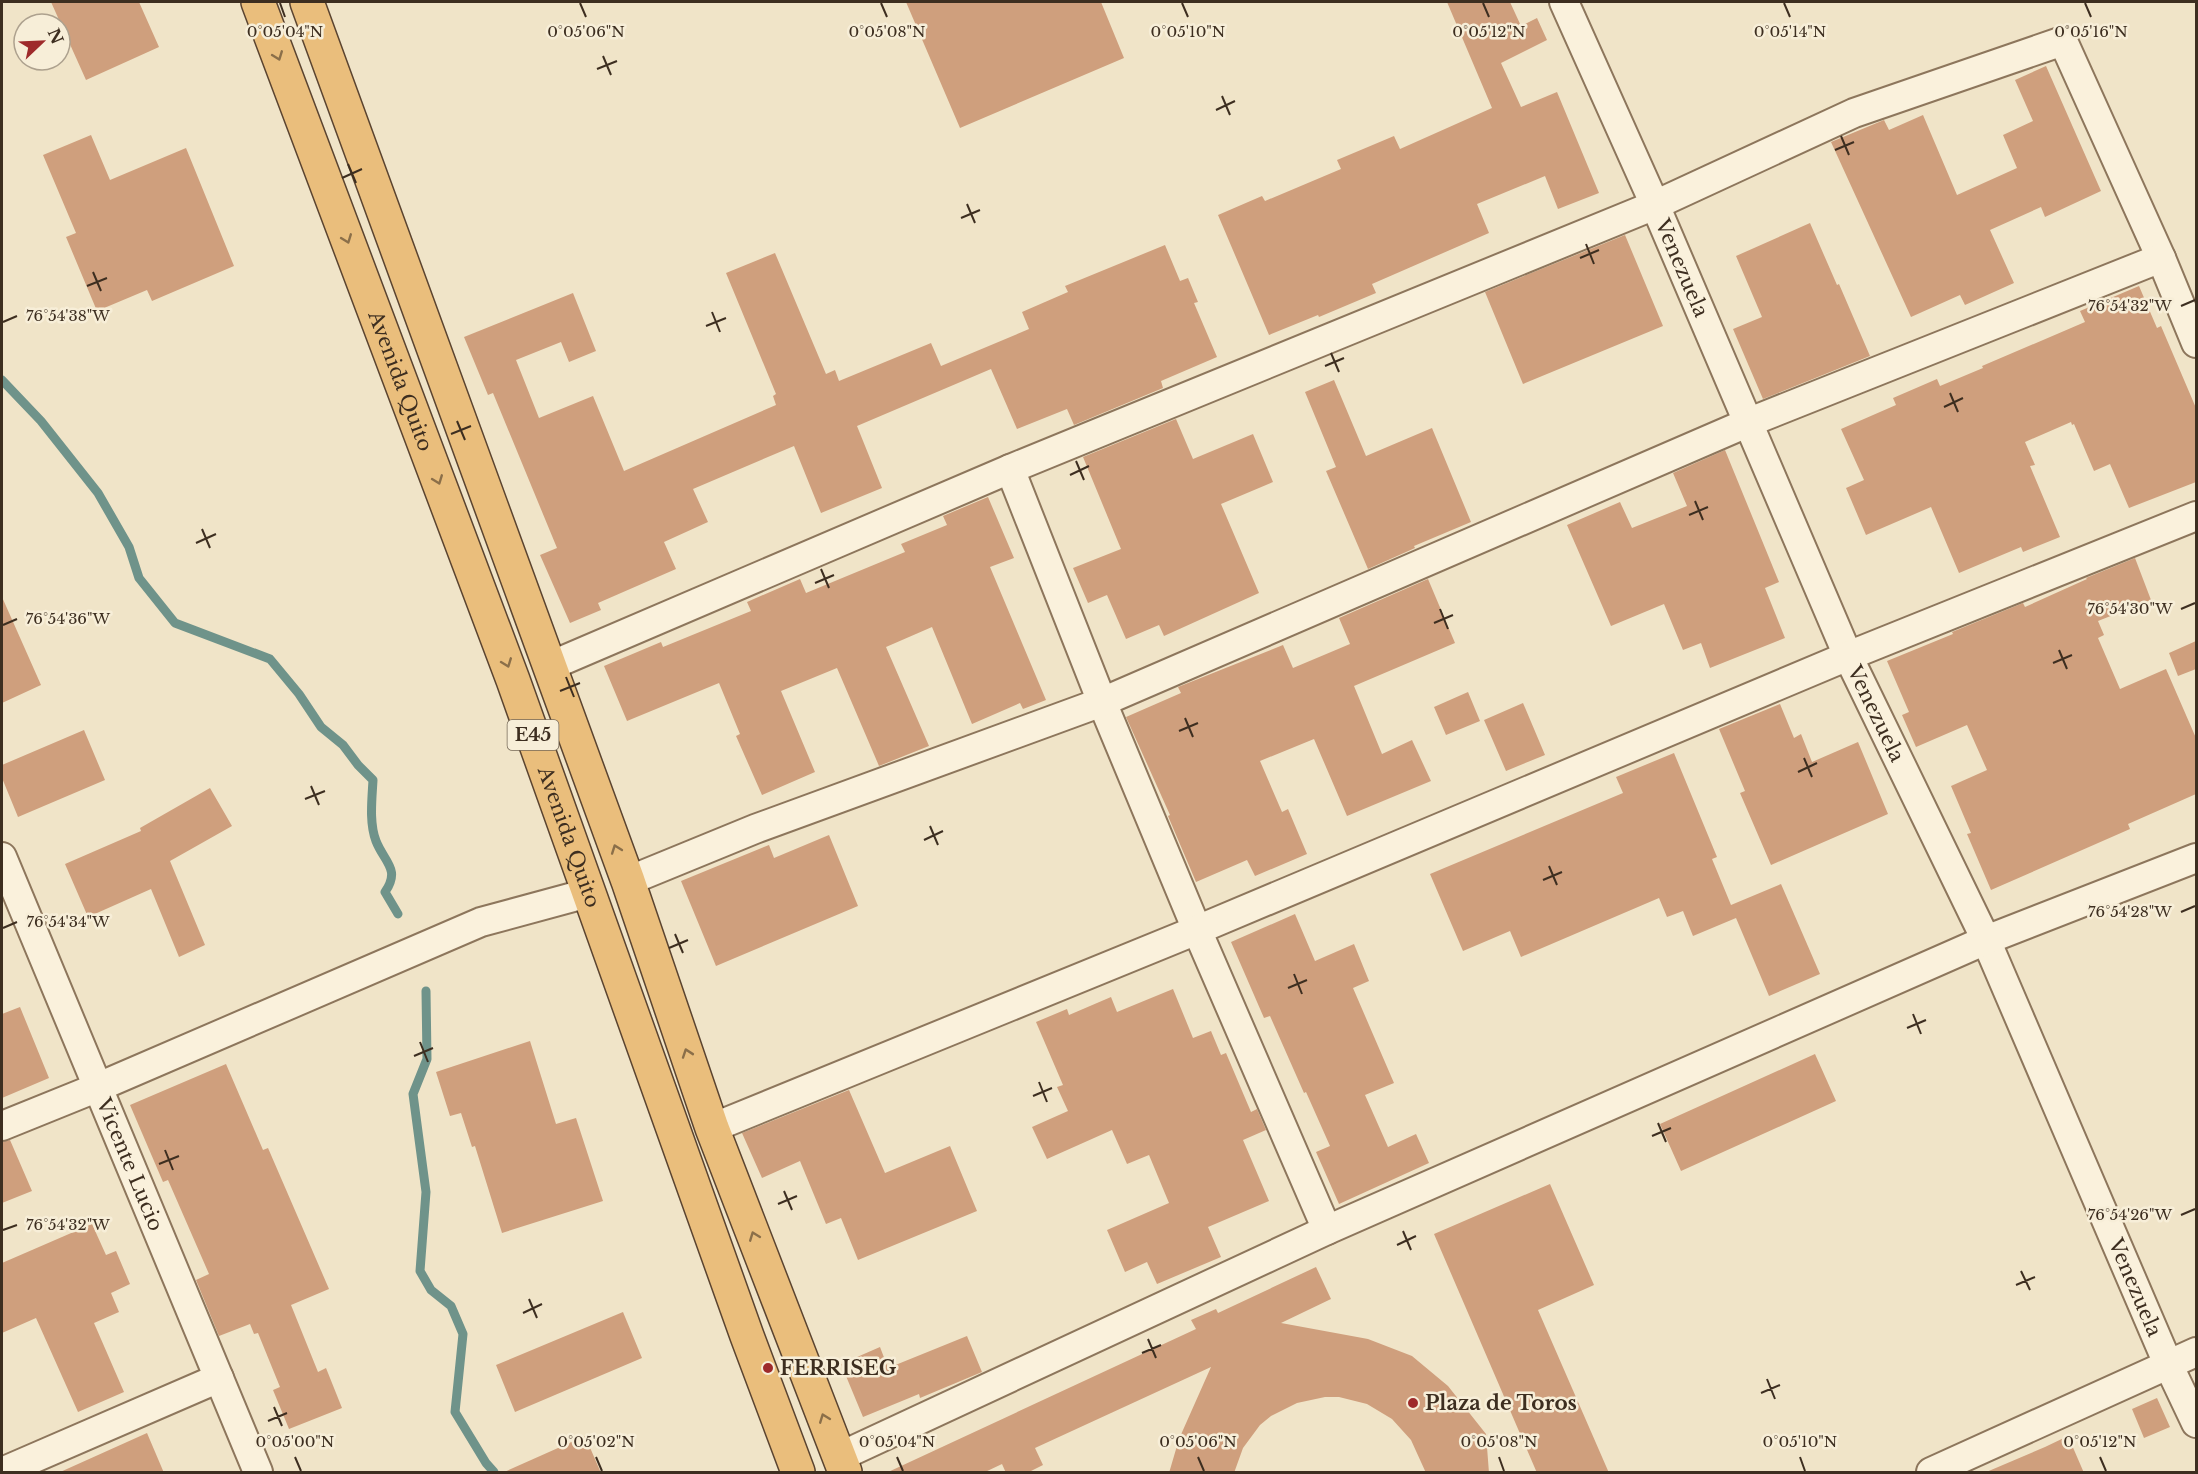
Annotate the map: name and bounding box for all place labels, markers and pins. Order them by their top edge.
place label: FERRISEG [780,1356,897,1380]
marker: FERRISEG [761,1361,775,1375]
place label: Plaza de Toros [1425,1391,1577,1415]
marker: Plaza de Toros [1406,1396,1420,1410]

